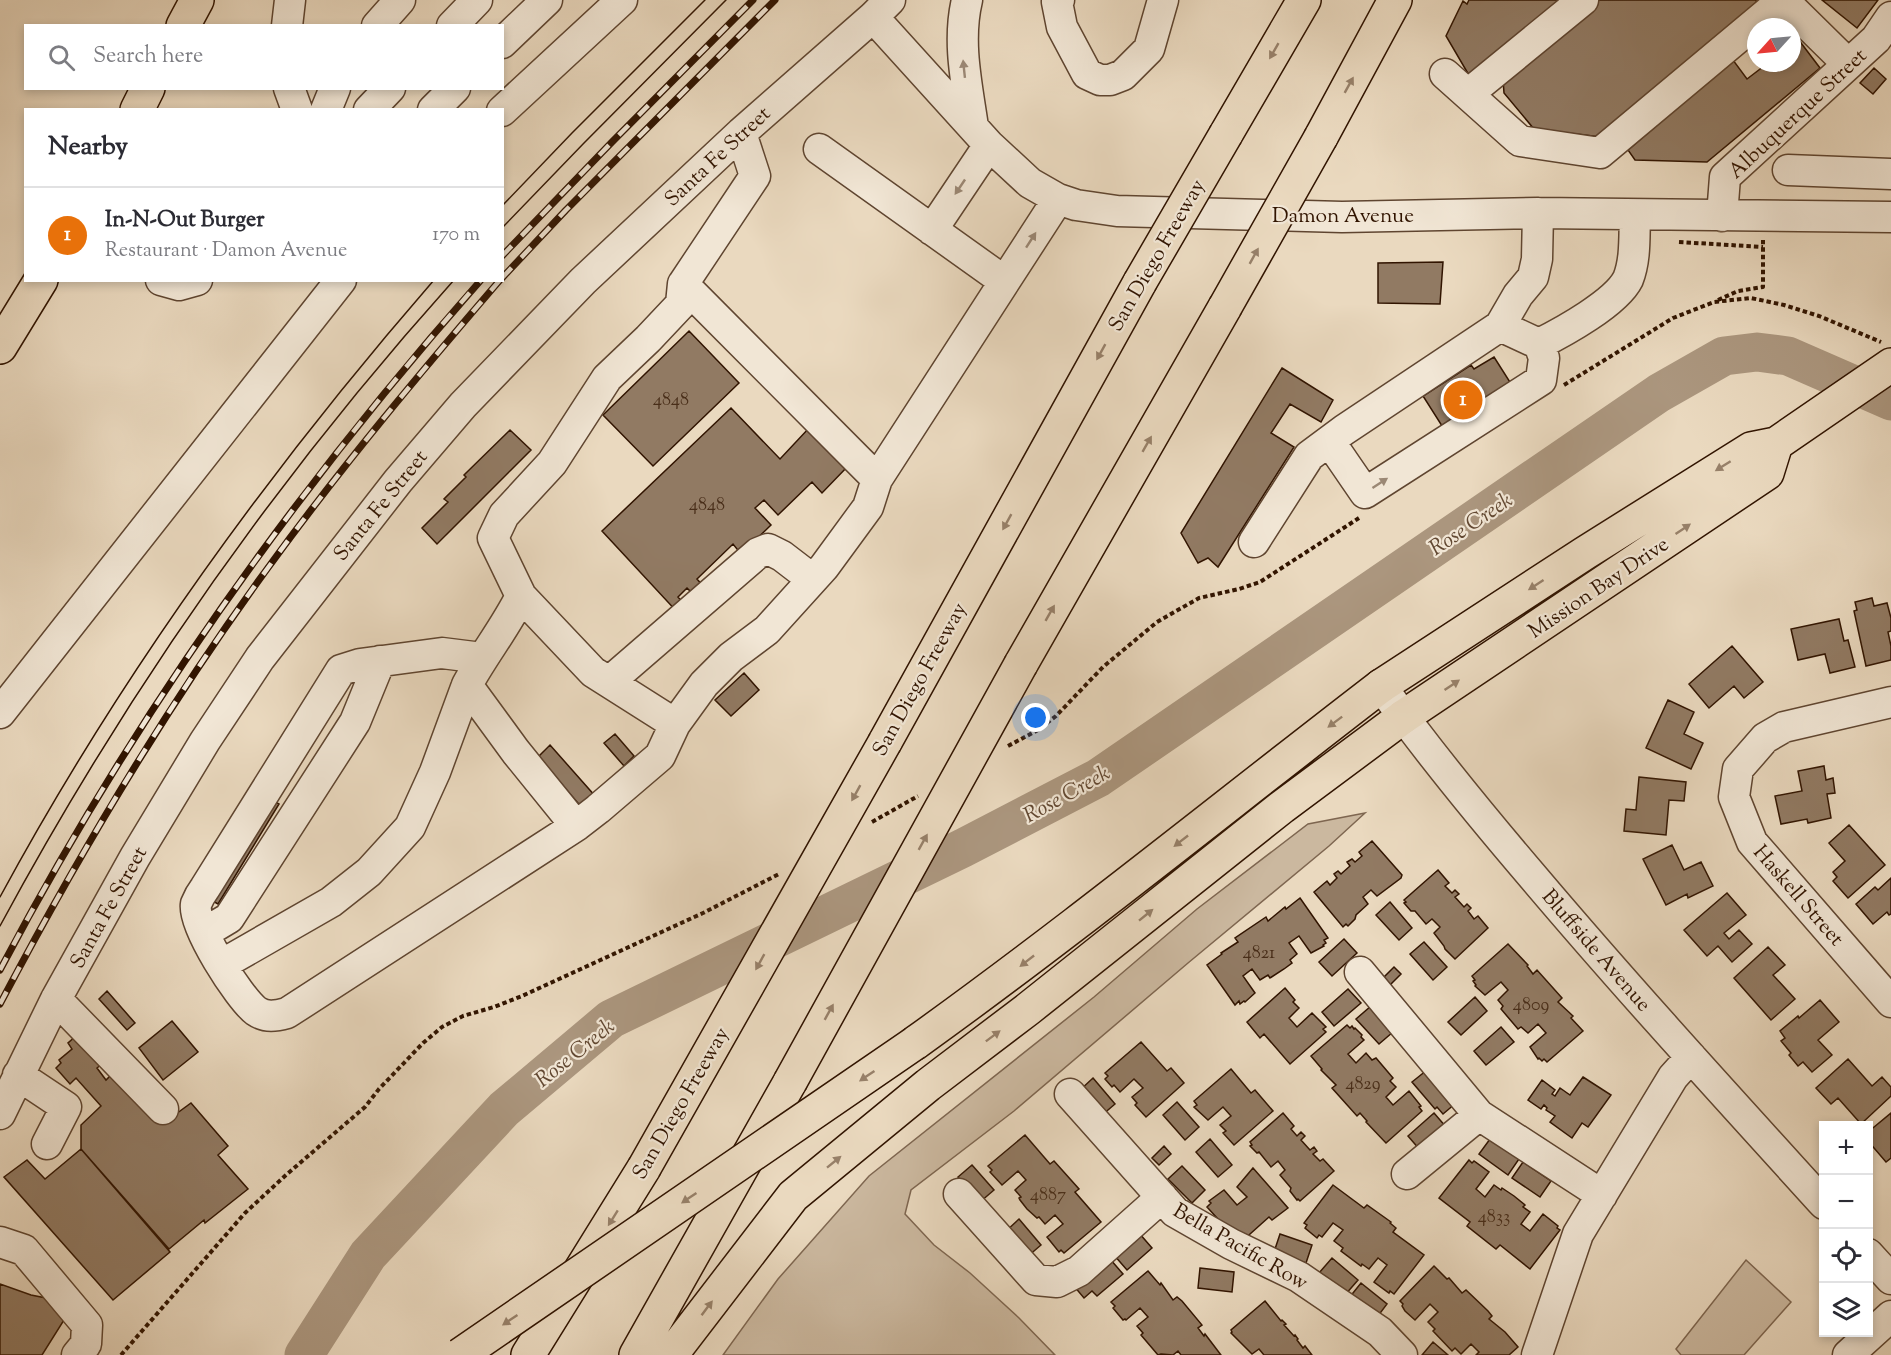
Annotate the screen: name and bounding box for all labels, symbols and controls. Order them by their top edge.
north arrow [1747,18,1801,72]
search box [24,24,504,90]
icon: search [45,41,78,74]
text: Search here [93,41,203,73]
street label: Albuquerque Street [1722,42,1874,187]
one-way arrow [1269,43,1279,60]
one-way arrow [960,59,969,78]
one-way arrow [1344,77,1354,94]
street label: Santa Fe Street [659,100,778,215]
text: Nearby [48,129,128,166]
street label: San Diego Freeway [1102,174,1214,338]
one-way arrow [955,179,966,195]
street label: Damon Avenue [1272,202,1414,232]
text: In-N-Out Burger [105,205,264,237]
text: 1 [64,221,71,250]
text: 170 m [432,221,480,250]
one-way arrow [1025,232,1036,248]
text: Restaurant · Damon Avenue [105,237,347,266]
one-way arrow [1249,247,1259,264]
one-way arrow [1096,343,1106,360]
pin: 1 [1444,378,1482,422]
house number: 4848 [653,388,689,414]
one-way arrow [1142,435,1152,452]
street label: Santa Fe Street [327,444,436,568]
one-way arrow [1715,461,1731,472]
one-way arrow [1372,478,1388,489]
water label: Rose Creek [1423,486,1520,565]
house number: 4848 [689,493,725,519]
one-way arrow [1002,514,1012,531]
one-way arrow [1675,523,1691,535]
street label: Mission Bay Drive [1523,530,1676,647]
one-way arrow [1528,580,1544,591]
street label: San Diego Freeway [866,597,976,762]
one-way arrow [1045,604,1055,621]
one-way arrow [1443,679,1460,690]
your location [1021,703,1050,732]
one-way arrow [1327,715,1343,728]
water label: Rose Creek [1018,759,1117,833]
one-way arrow [851,784,861,801]
one-way arrow [918,833,928,850]
one-way arrow [1173,835,1188,847]
street label: Haskell Street [1745,839,1850,954]
street label: Santa Fe Street [64,841,156,975]
street label: Bluffside Avenue [1534,883,1657,1019]
one-way arrow [1138,908,1154,921]
house number: 4821 [1243,941,1275,967]
one-way arrow [755,954,765,971]
one-way arrow [1019,955,1035,968]
house number: 4809 [1513,993,1549,1019]
one-way arrow [824,1004,834,1021]
water label: Rose Creek [529,1012,623,1097]
street label: San Diego Freeway [626,1022,738,1186]
one-way arrow [985,1029,1001,1042]
one-way arrow [859,1070,875,1081]
house number: 4829 [1345,1072,1381,1098]
map controls [1819,1121,1873,1337]
button: + [1819,1121,1873,1175]
one-way arrow [826,1156,842,1169]
button: − [1819,1175,1873,1229]
house number: 4887 [1030,1183,1066,1209]
one-way arrow [681,1192,697,1204]
street label: Bella Pacific Row [1167,1197,1313,1299]
house number: 4833 [1478,1205,1510,1231]
one-way arrow [608,1210,619,1226]
button: locate [1819,1229,1873,1283]
button: layers [1819,1283,1873,1337]
one-way arrow [700,1301,712,1316]
one-way arrow [502,1315,519,1326]

